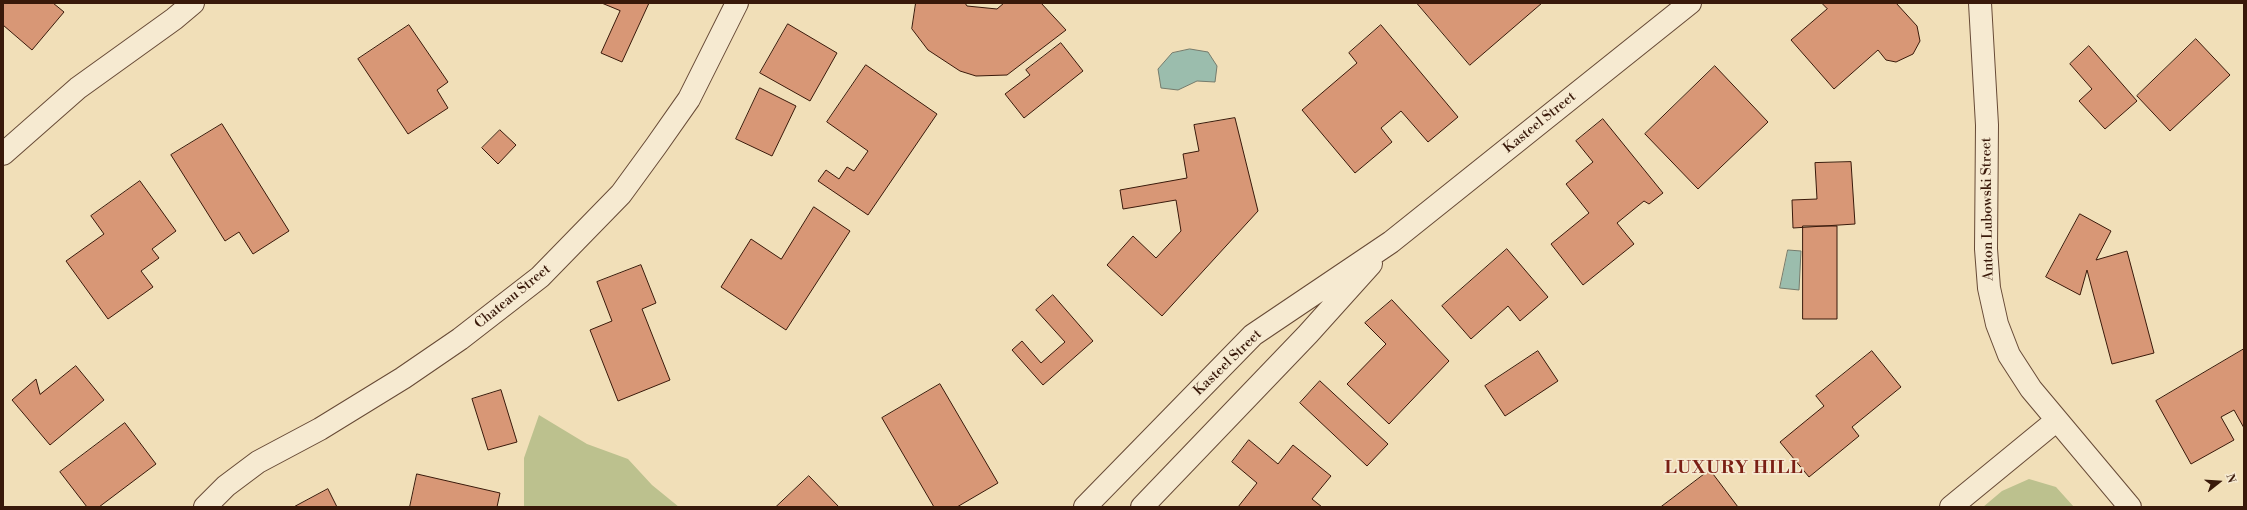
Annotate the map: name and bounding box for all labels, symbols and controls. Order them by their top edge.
street label: Kasteel Street [1500,89,1580,157]
street label: Anton Lubowski Street [1978,137,1998,281]
street label: Chateau Street [472,261,554,333]
street label: Kasteel Street [1190,326,1266,400]
district label: LUXURY HILL [1664,458,1804,480]
north arrow [2199,462,2239,502]
text: N [2223,472,2238,485]

